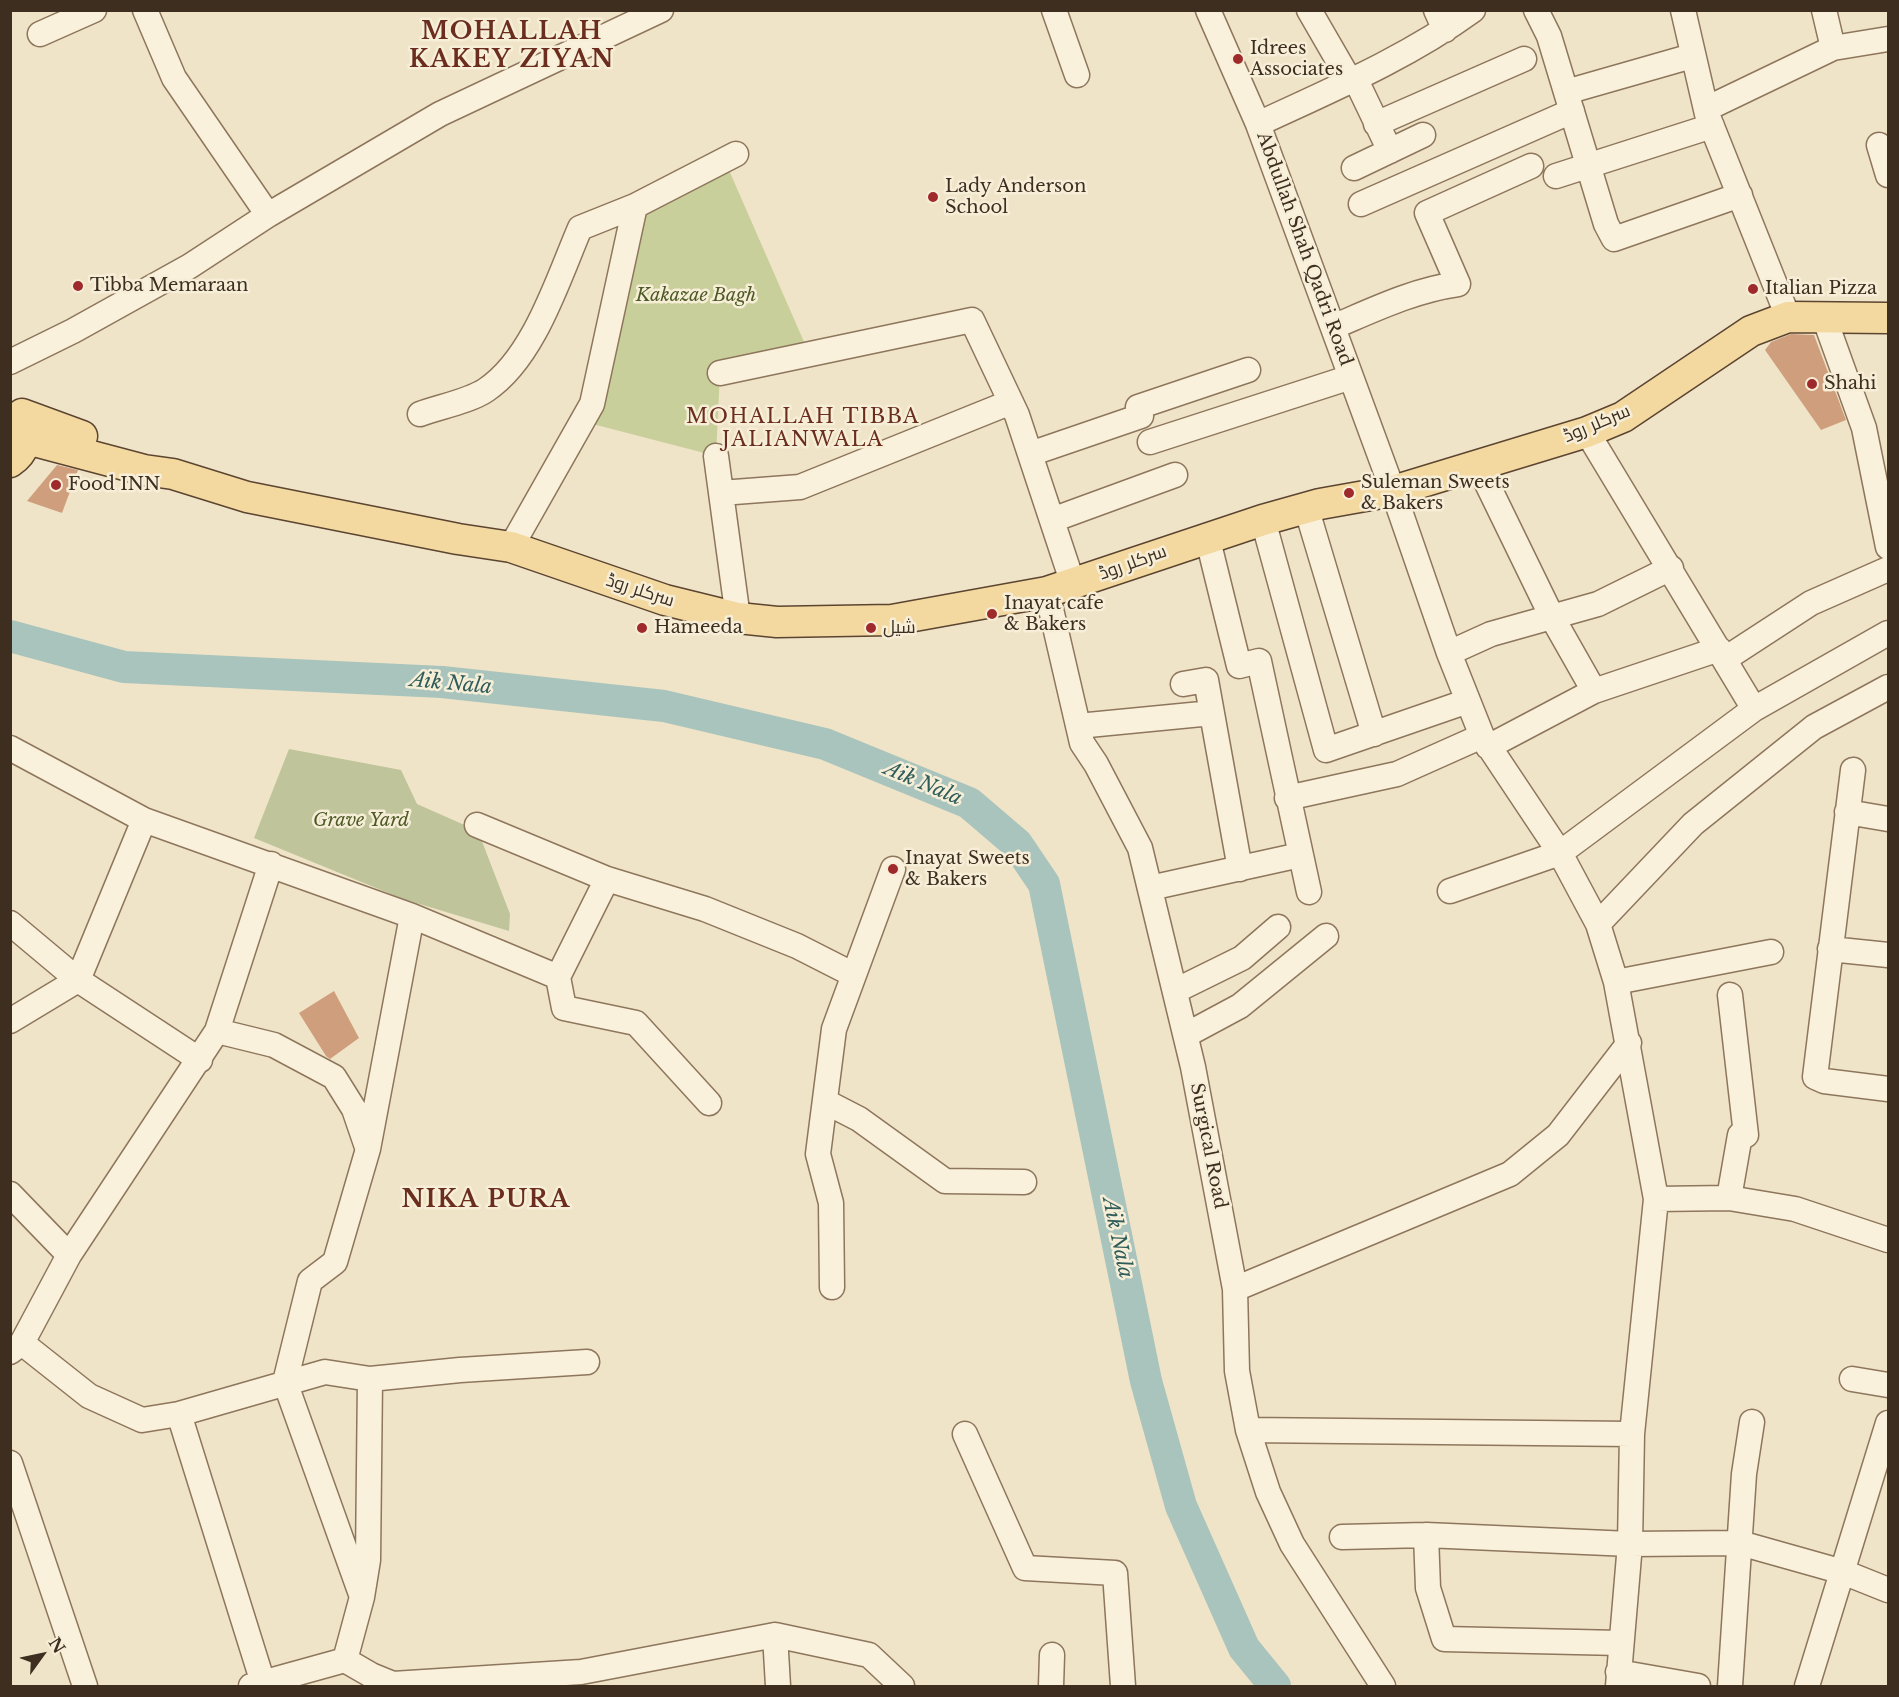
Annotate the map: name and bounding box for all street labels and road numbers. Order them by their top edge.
street label: Abdullah Shah Qadri Road [1252,129,1356,369]
street label: سرکلر روڈ [1560,400,1634,448]
street label: سرکلر روڈ [1096,541,1170,585]
street label: سرکلر روڈ [603,570,677,612]
street label: Surgical Road [1185,1081,1231,1211]

